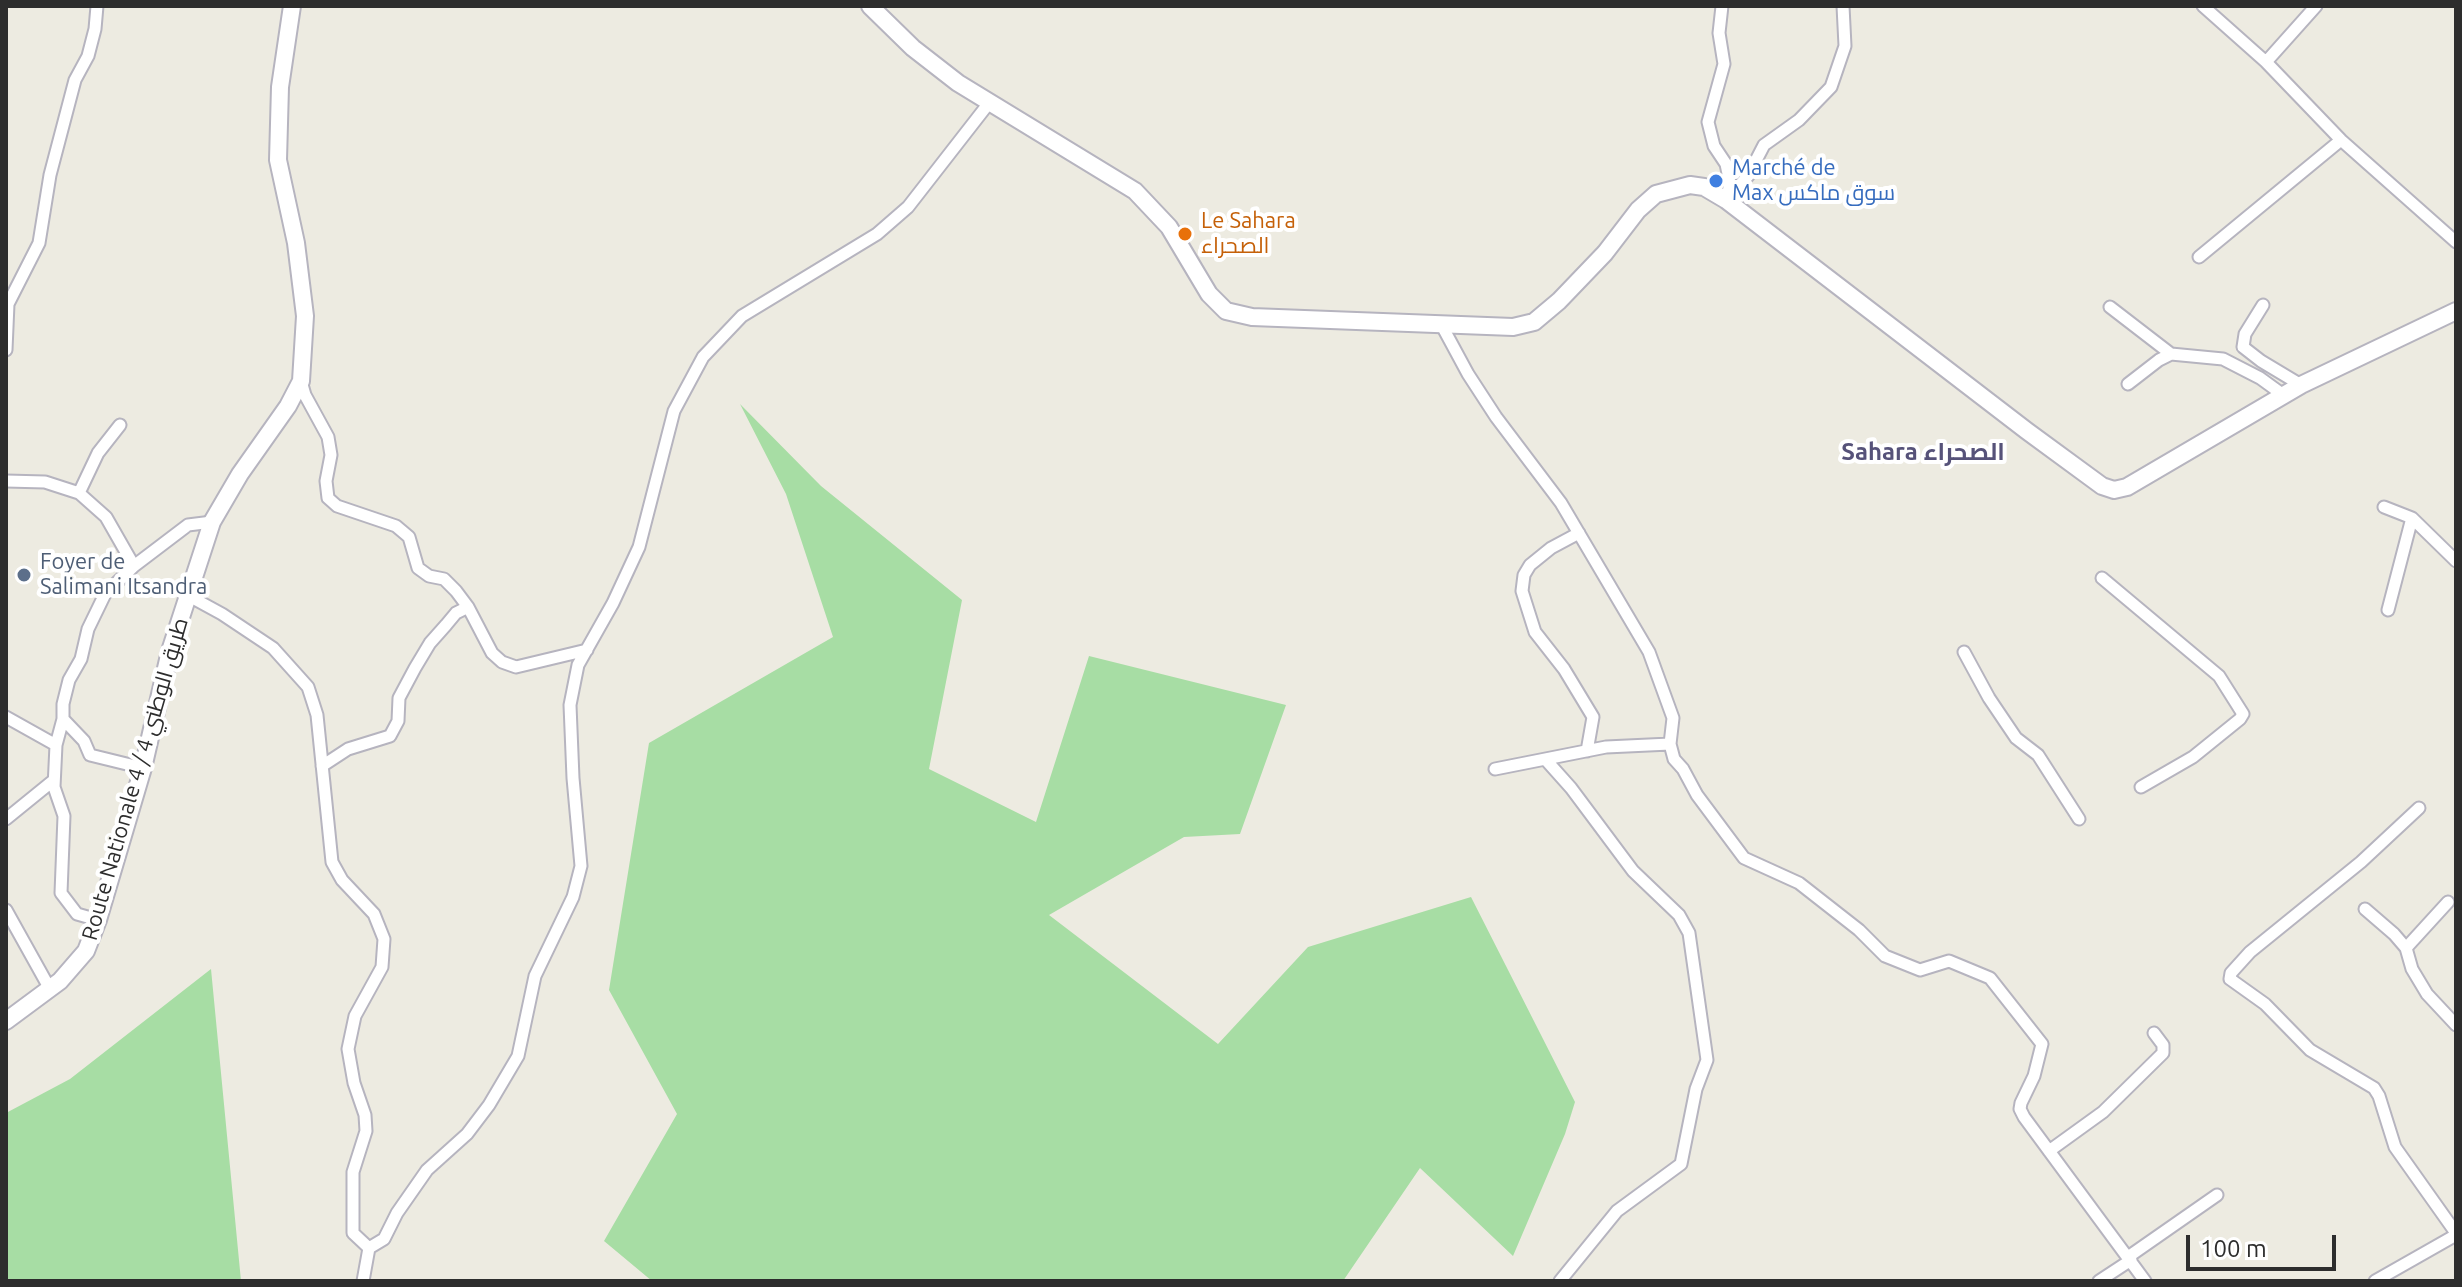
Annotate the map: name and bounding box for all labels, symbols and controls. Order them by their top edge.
place label: Marché de Max سوق ماكس [1732,155,1895,206]
marker: Marché de Max سوق ماكس [1707,172,1725,190]
place label: Le Sahara الصحراء [1201,208,1296,260]
marker: Le Sahara الصحراء [1176,225,1194,243]
district label: Sahara الصحراء [1841,438,2005,466]
place label: Foyer de Salimani Itsandra [40,549,207,600]
marker: Foyer de Salimani Itsandra [15,566,33,584]
street label: Route Nationale 4 / طريق الوطني 4 [76,615,194,943]
scale bar [2190,1219,2340,1269]
text: 100 m [2200,1235,2267,1262]

